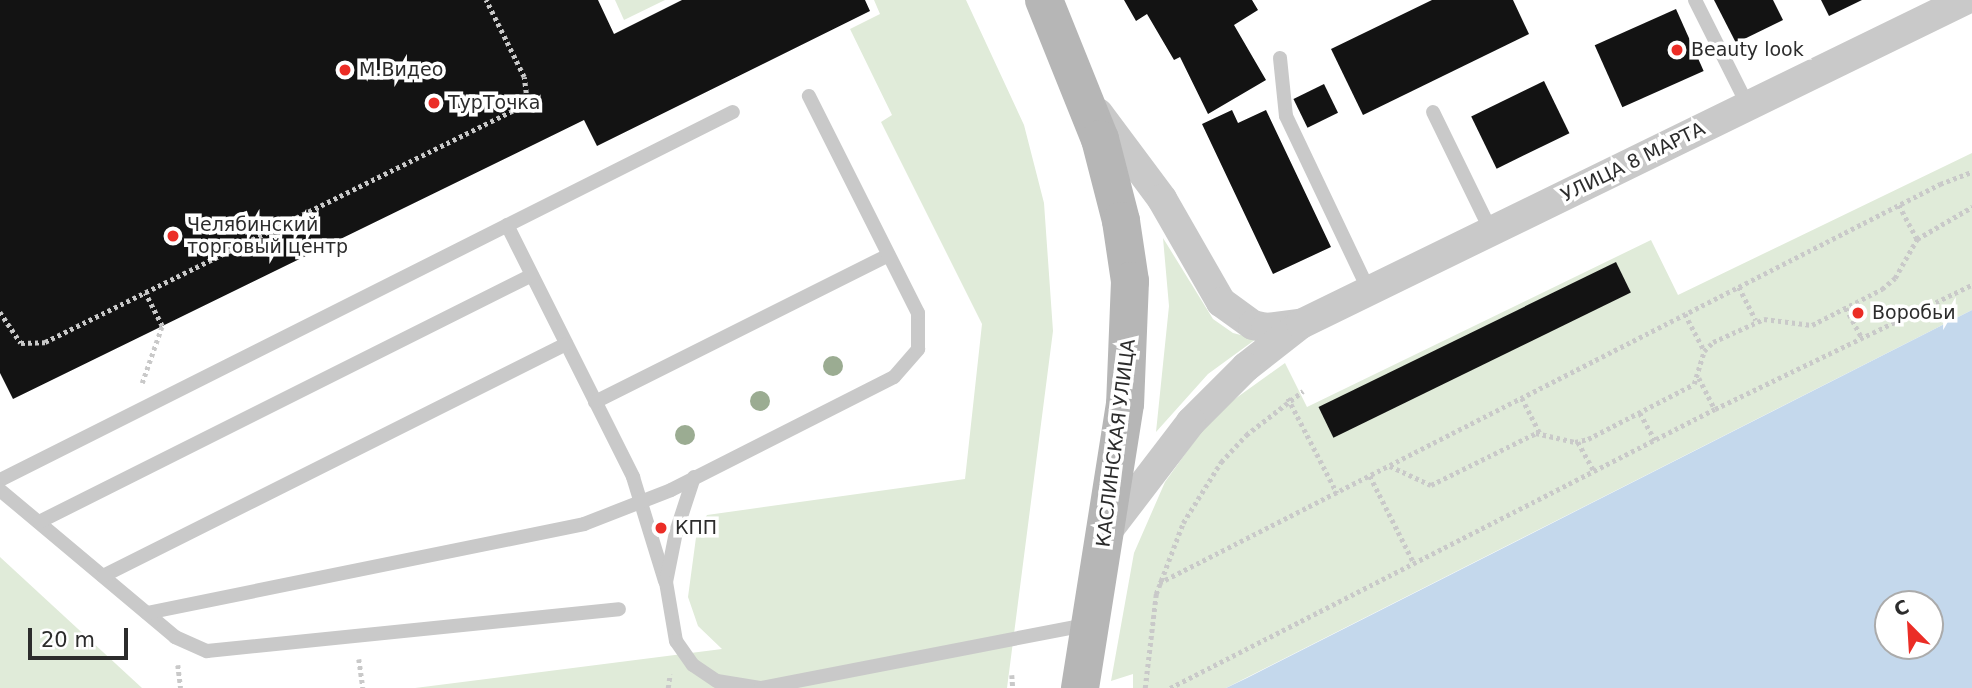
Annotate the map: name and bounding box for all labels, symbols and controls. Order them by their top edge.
place label: Beauty look [1691,39,1804,61]
marker: Beauty look [1669,42,1685,58]
place label: М.Видео [359,59,443,81]
marker: М.Видео [337,62,353,78]
place label: ТурТочка [448,92,540,114]
marker: ТурТочка [426,95,442,111]
street label: УЛИЦА 8 МАРТА [1557,117,1709,207]
place label: Челябинский торговый центр [187,214,348,258]
marker: Челябинский торговый центр [165,228,181,244]
place label: Воробьи [1872,302,1956,324]
marker: Воробьи [1850,305,1866,321]
street label: КАСЛИНСКАЯ УЛИЦА [1092,338,1140,548]
place label: КПП [675,517,717,539]
marker: КПП [653,520,669,536]
north arrow [1874,590,1944,660]
text: С [1890,595,1912,621]
scale bar [32,614,131,658]
text: 20 m [41,628,95,652]

